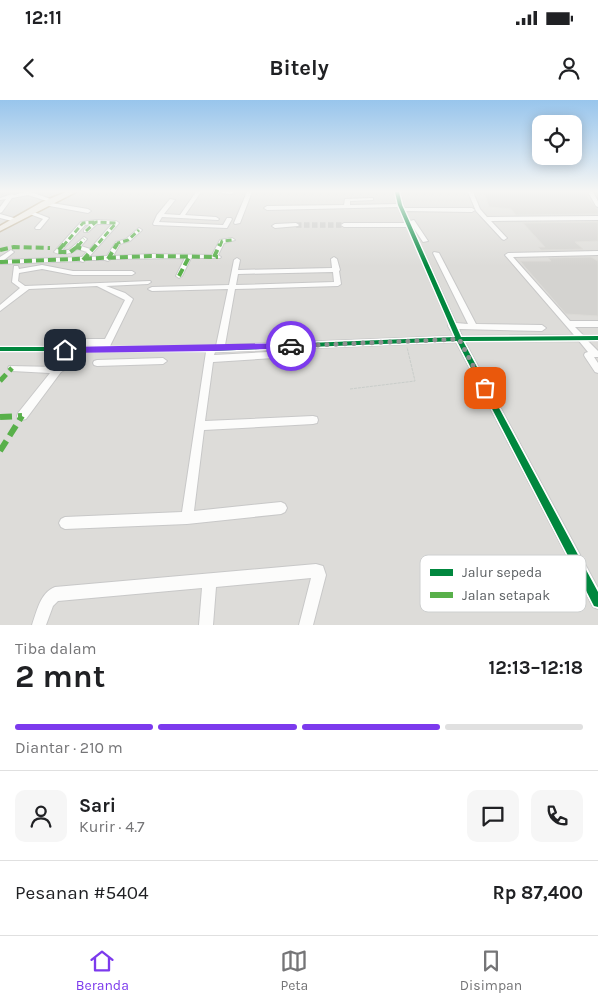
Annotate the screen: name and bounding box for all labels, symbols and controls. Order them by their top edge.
text: 12:11 [25,7,62,29]
icon: back [15,54,43,82]
icon: person [555,54,583,82]
text: Bitely [269,55,329,81]
map controls [532,115,582,165]
button: locate [532,115,582,165]
courier [266,321,316,371]
pin [44,329,86,371]
icon: car [277,332,305,360]
icon: home [51,336,79,364]
pin [464,367,506,409]
icon: bag [471,374,499,402]
legend [420,555,586,612]
text: Jalur sepeda [462,564,542,581]
text: Jalan setapak [462,587,550,604]
text: Tiba dalam [15,639,96,658]
text: 12:13–12:18 [489,657,583,679]
text: 2 mnt [15,658,105,695]
text: Diantar · 210 m [15,738,123,757]
button: person [15,790,67,842]
button: chat [467,790,519,842]
button: phone [531,790,583,842]
text: Sari [79,795,116,817]
text: Kurir · 4.7 [79,817,145,836]
text: Pesanan #5404 [15,882,149,904]
text: Rp 87,400 [492,882,583,904]
tab: Beranda [76,947,129,994]
tab: Peta [280,947,308,994]
tab: Disimpan [460,947,522,994]

